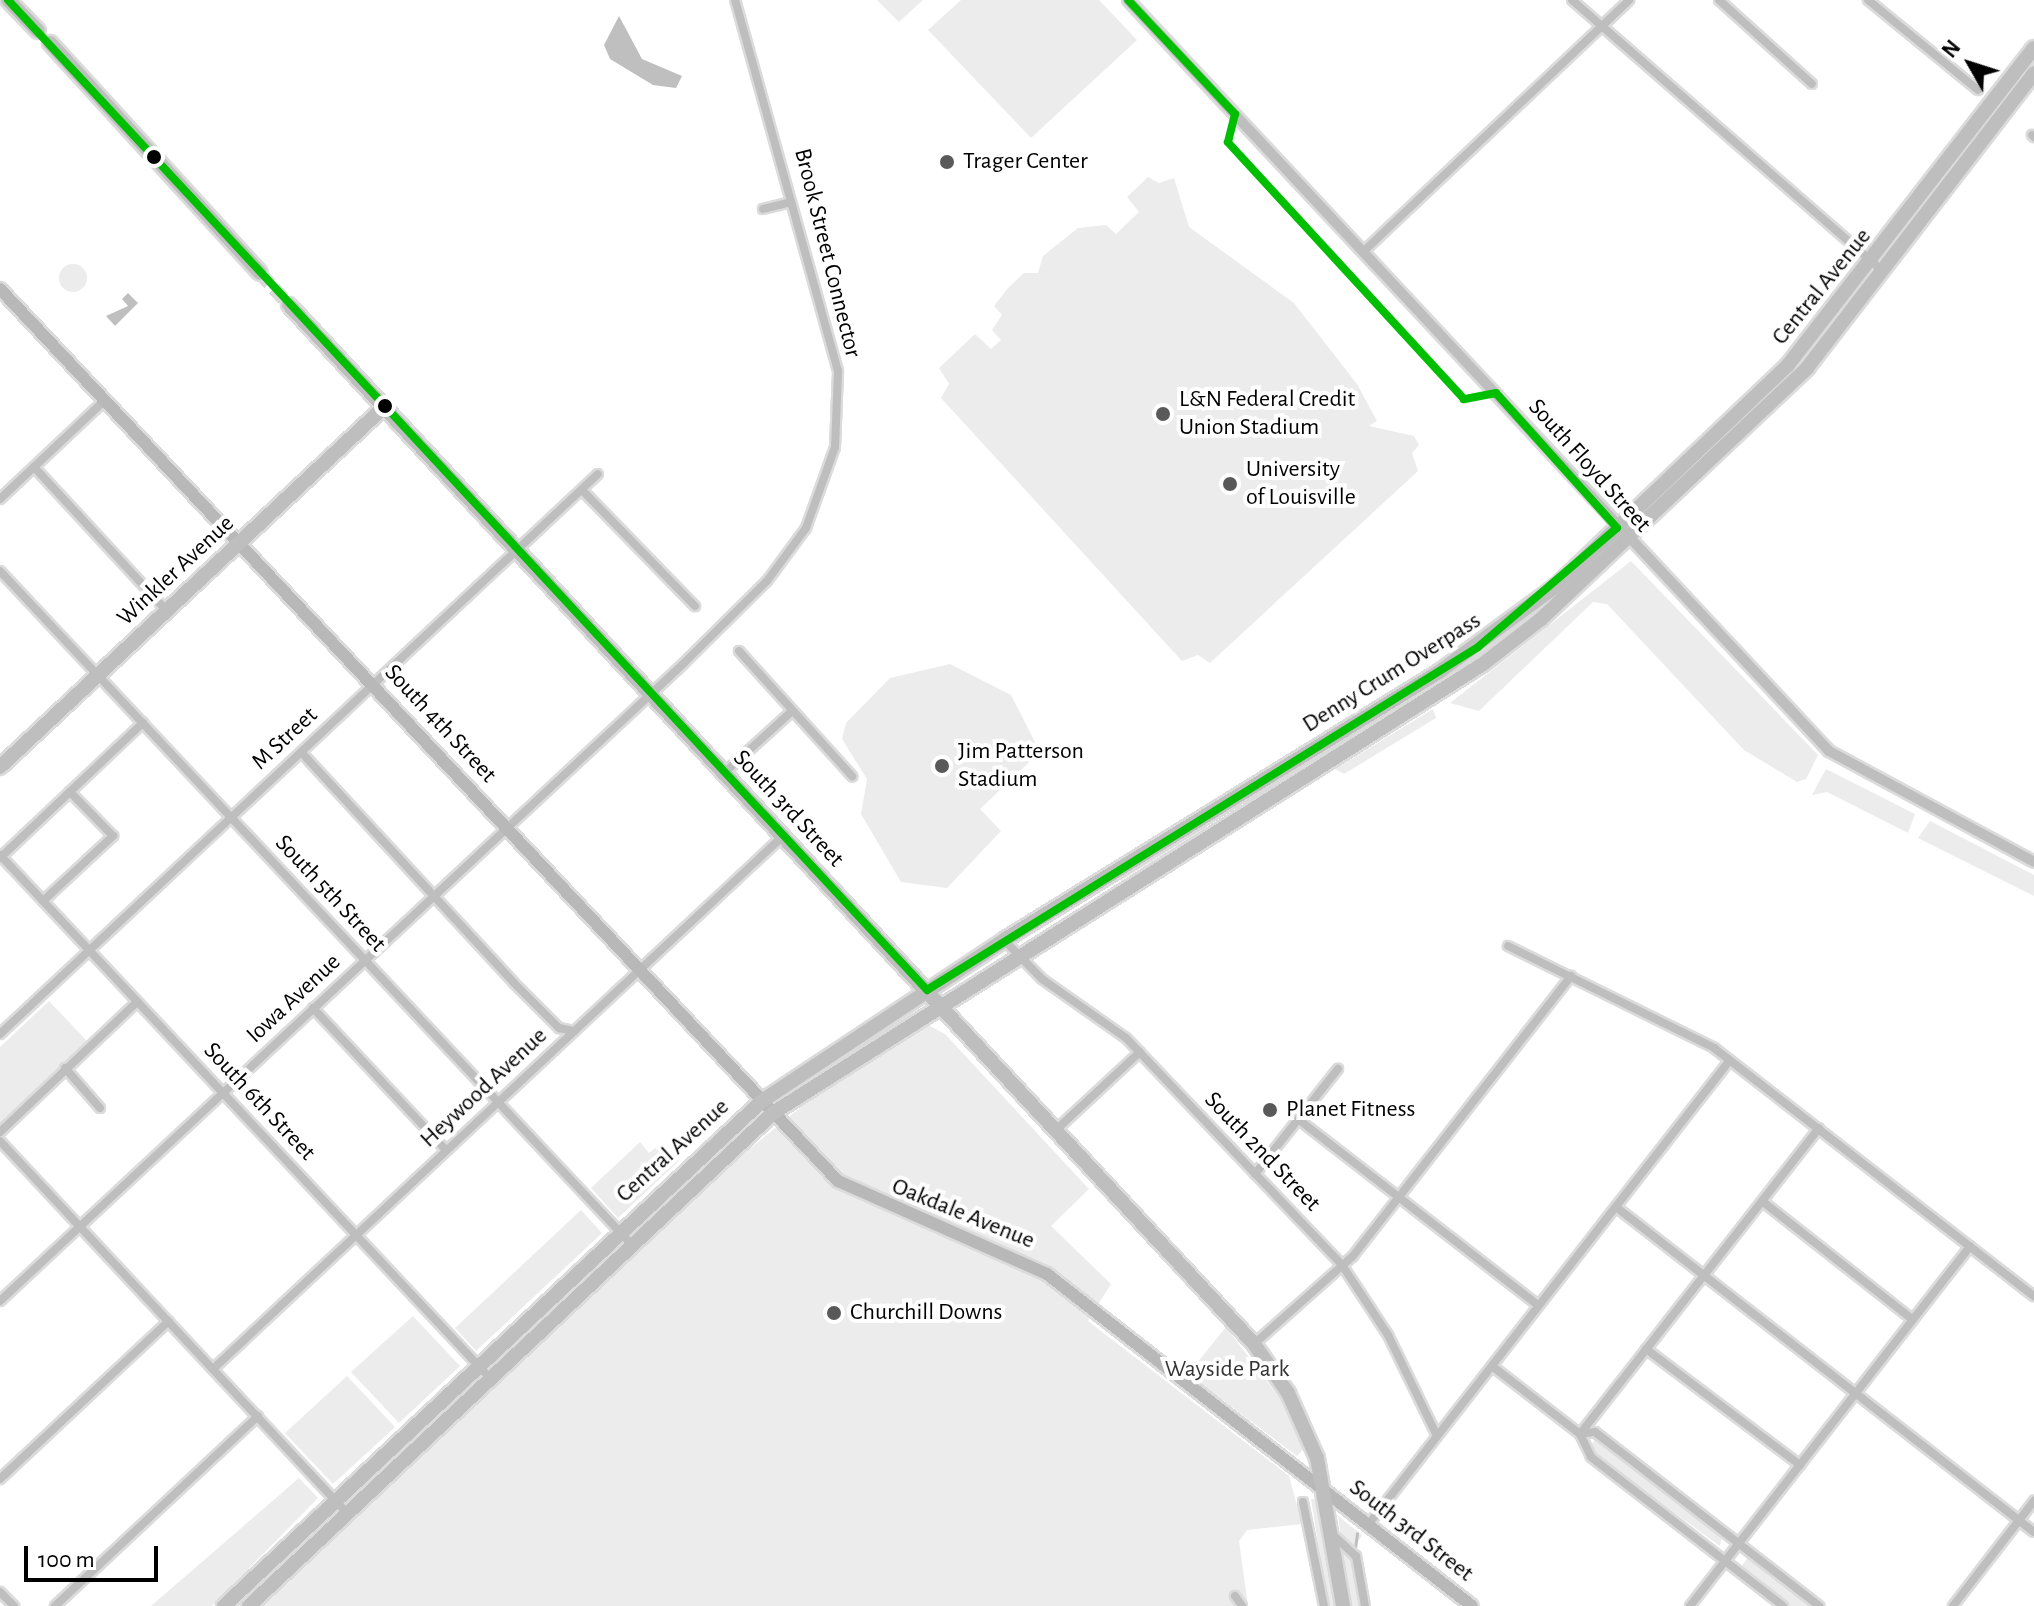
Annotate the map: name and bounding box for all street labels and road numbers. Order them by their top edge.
street label: Brook Street Connector [787,146,867,360]
street label: Central Avenue [1766,223,1878,351]
street label: South Floyd Street [1522,393,1656,539]
street label: Winkler Avenue [112,510,240,632]
street label: Denny Crum Overpass [1298,607,1486,739]
street label: South 4th Street [378,659,502,789]
street label: M Street [246,701,324,777]
street label: South 3rd Street [726,745,850,873]
street label: South 5th Street [268,829,392,959]
street label: Iowa Avenue [241,948,347,1050]
street label: Heywood Avenue [415,1022,553,1154]
street label: South 6th Street [197,1037,321,1167]
street label: South 2nd Street [1198,1086,1326,1218]
street label: Central Avenue [611,1093,735,1209]
street label: Oakdale Avenue [887,1172,1039,1256]
street label: South 3rd Street [1343,1474,1479,1588]

